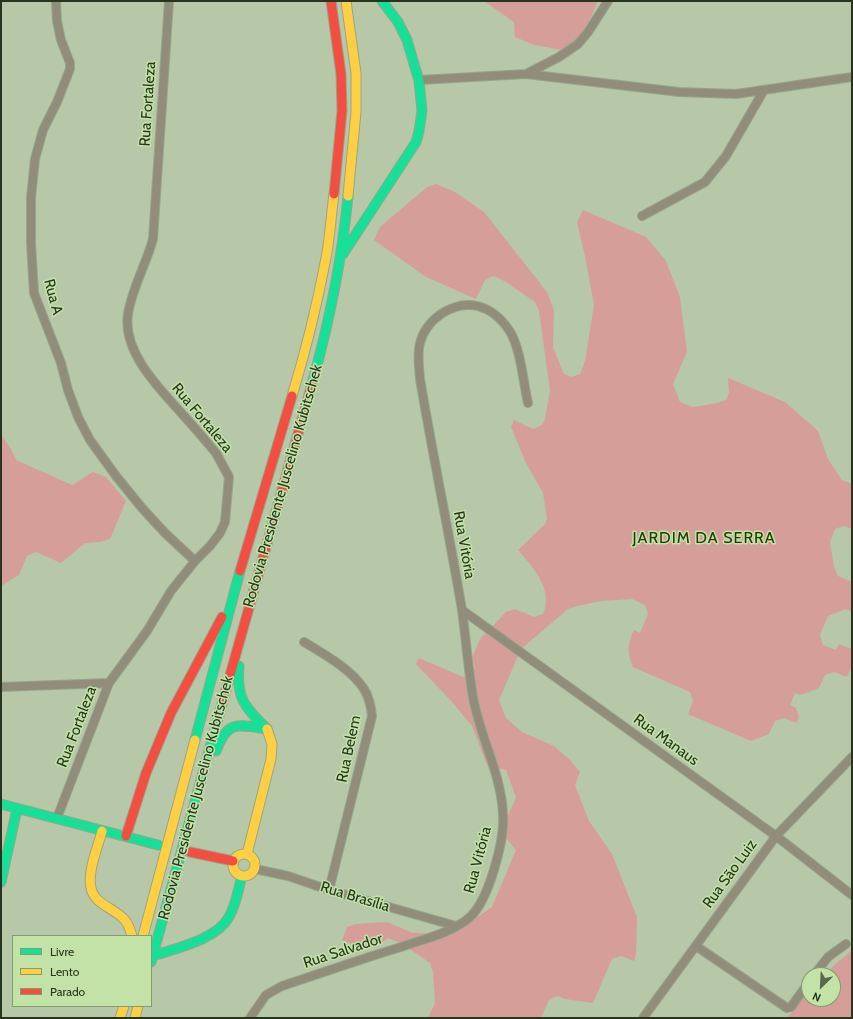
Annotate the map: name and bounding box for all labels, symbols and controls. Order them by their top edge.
street label: Rua Fortaleza [136,61,160,147]
street label: Rua A [40,277,66,317]
street label: Rodovia Presidente Juscelino Kubitschek [240,362,326,610]
street label: Rua Fortaleza [168,380,236,456]
street label: Rua Vitória [449,510,479,580]
district label: JARDIM DA SERRA [632,528,776,548]
street label: Rodovia Presidente Juscelino Kubitschek [155,674,237,922]
street label: Rua Fortaleza [53,684,101,770]
street label: Rua Manaus [630,710,702,770]
street label: Rua Belem [333,714,365,784]
street label: Rua Vitória [460,825,496,895]
street label: Rua São Luiz [699,836,761,912]
street label: Rua Brasília [318,878,392,916]
street label: Rua Salvador [301,930,385,972]
legend [12,935,152,1007]
text: Livre [50,944,74,959]
text: Lento [50,964,79,979]
north arrow [801,967,841,1007]
text: Parado [50,984,85,999]
text: N [810,989,823,1005]

